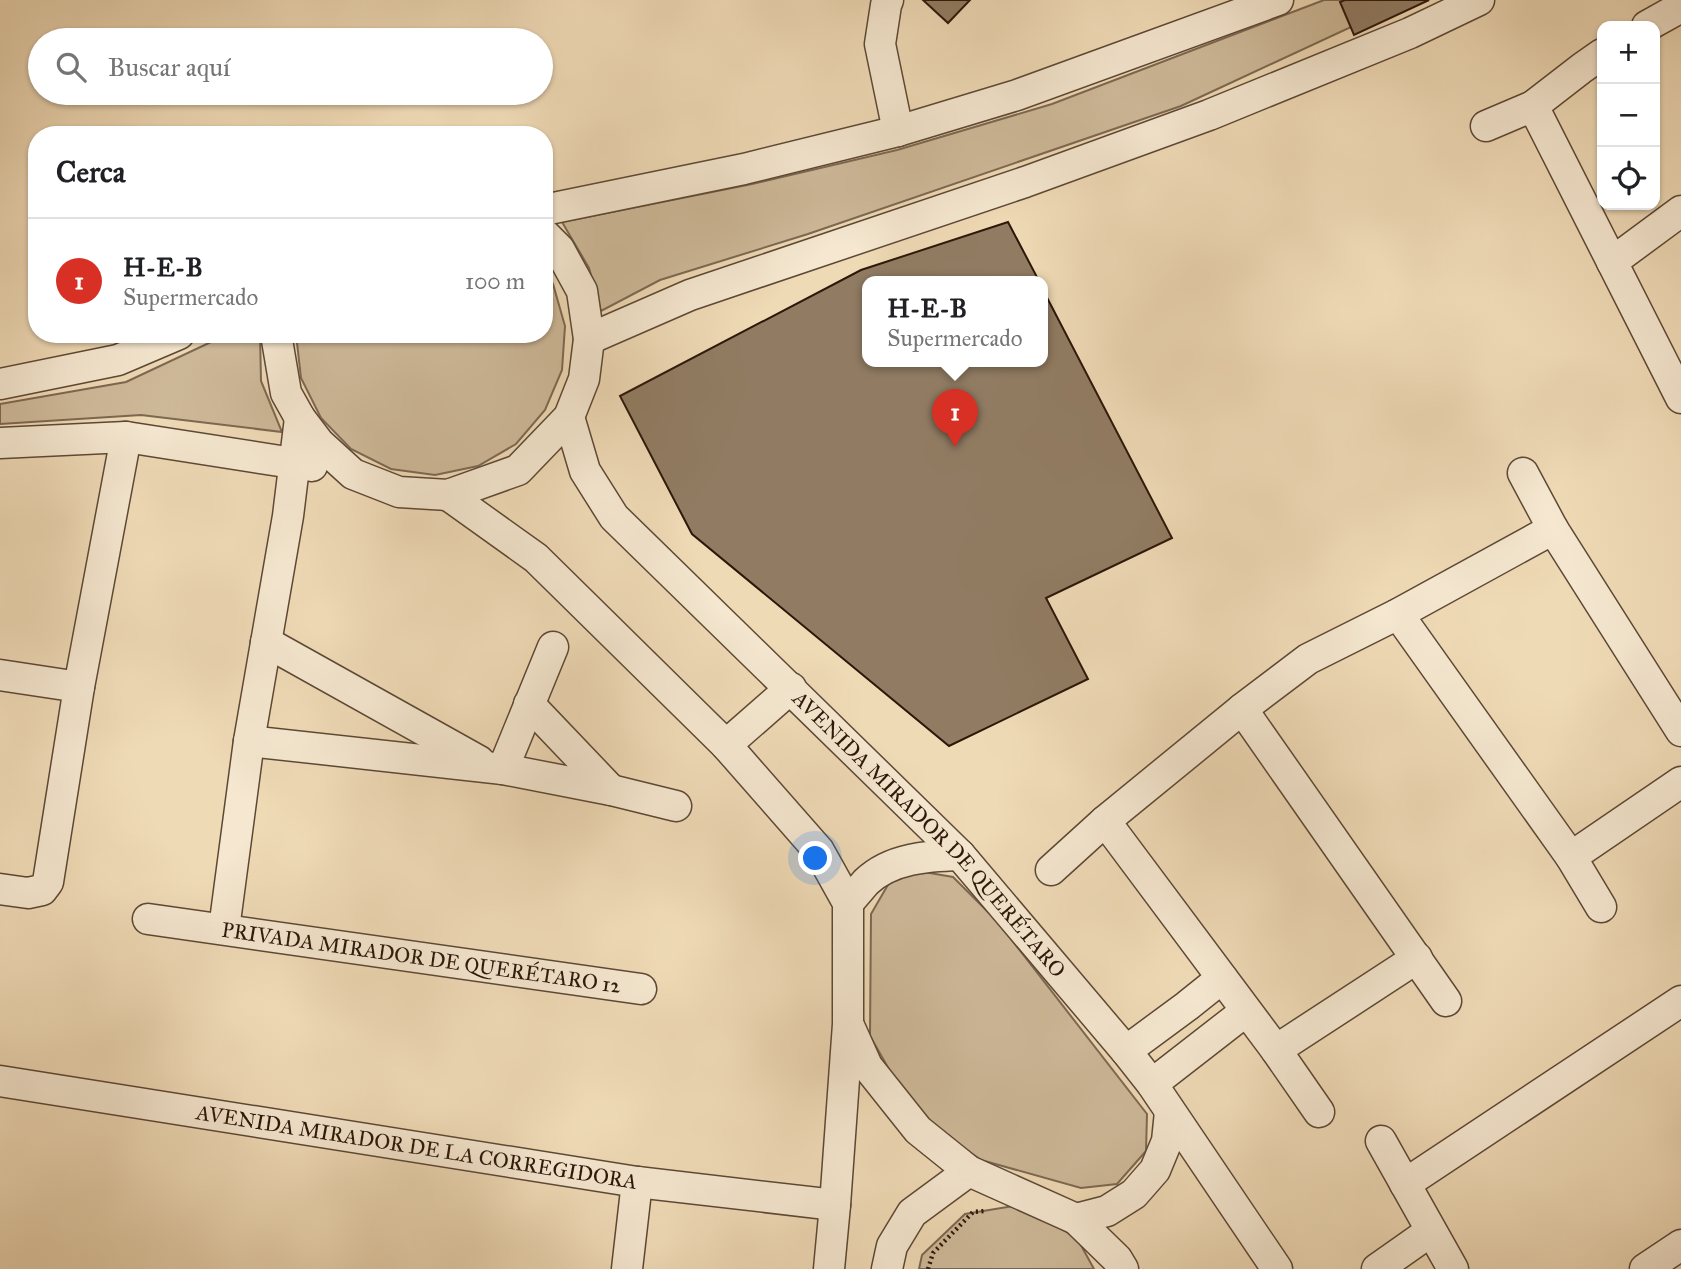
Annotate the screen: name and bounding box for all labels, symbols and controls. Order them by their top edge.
map controls [1597,21,1660,210]
button: + [1597,21,1660,84]
search box [28,28,553,105]
icon: search [52,48,90,86]
text: Buscar aquí [108,51,230,83]
button: − [1597,84,1660,147]
button: locate [1597,147,1660,210]
text: Cerca [56,154,125,190]
text: H-E-B [123,251,203,283]
text: 1 [74,267,84,295]
text: 100 m [465,267,525,295]
popup [862,276,1048,367]
text: Supermercado [123,283,258,311]
text: H-E-B [887,292,967,324]
text: Supermercado [887,324,1023,352]
pin: 1 [932,389,978,447]
street label: AVENIDA MIRADOR DE QUERÉTARO [786,685,1071,983]
your location [798,841,832,875]
street label: PRIVADA MIRADOR DE QUERÉTARO 12 [220,917,623,999]
street label: AVENIDA MIRADOR DE LA CORREGIDORA [193,1099,639,1195]

